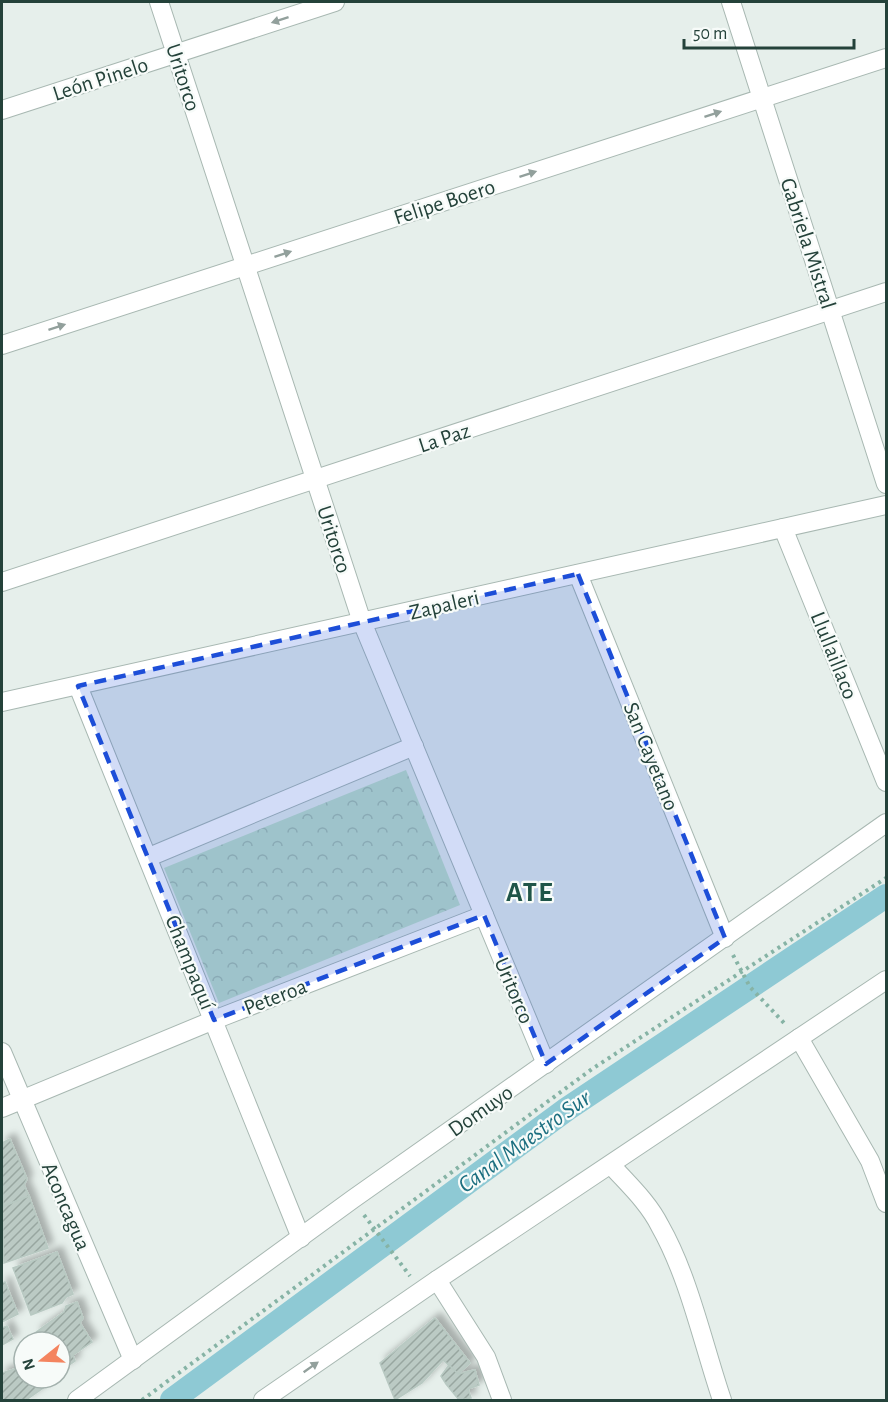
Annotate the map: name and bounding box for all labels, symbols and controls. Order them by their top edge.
scale bar [684,12,854,50]
one-way arrow [271,15,289,25]
text: 50 m [693,25,727,43]
street label: Uritorco [162,41,204,114]
street label: León Pinelo [50,53,151,105]
one-way arrow [704,109,722,118]
one-way arrow [519,169,537,178]
street label: Felipe Boero [391,175,498,229]
street label: Gabriela Mistral [777,175,840,312]
one-way arrow [274,248,292,258]
one-way arrow [48,322,66,331]
street label: La Paz [416,419,473,457]
street label: Uritorco [313,503,355,576]
street label: Zapaleri [407,586,481,624]
street label: Llullaillaco [807,608,862,702]
street label: San Cayetano [619,699,683,814]
district label: ATE [506,879,554,907]
street label: Champaquí [161,912,219,1013]
street label: Uritorco [490,954,538,1027]
street label: Peteroa [241,975,310,1019]
street label: Domuyo [444,1081,517,1141]
water label: Canal Maestro Sur [454,1085,596,1198]
street label: Aconcagua [38,1159,94,1254]
north arrow [12,1330,72,1390]
text: N [19,1357,38,1372]
one-way arrow [303,1361,319,1373]

